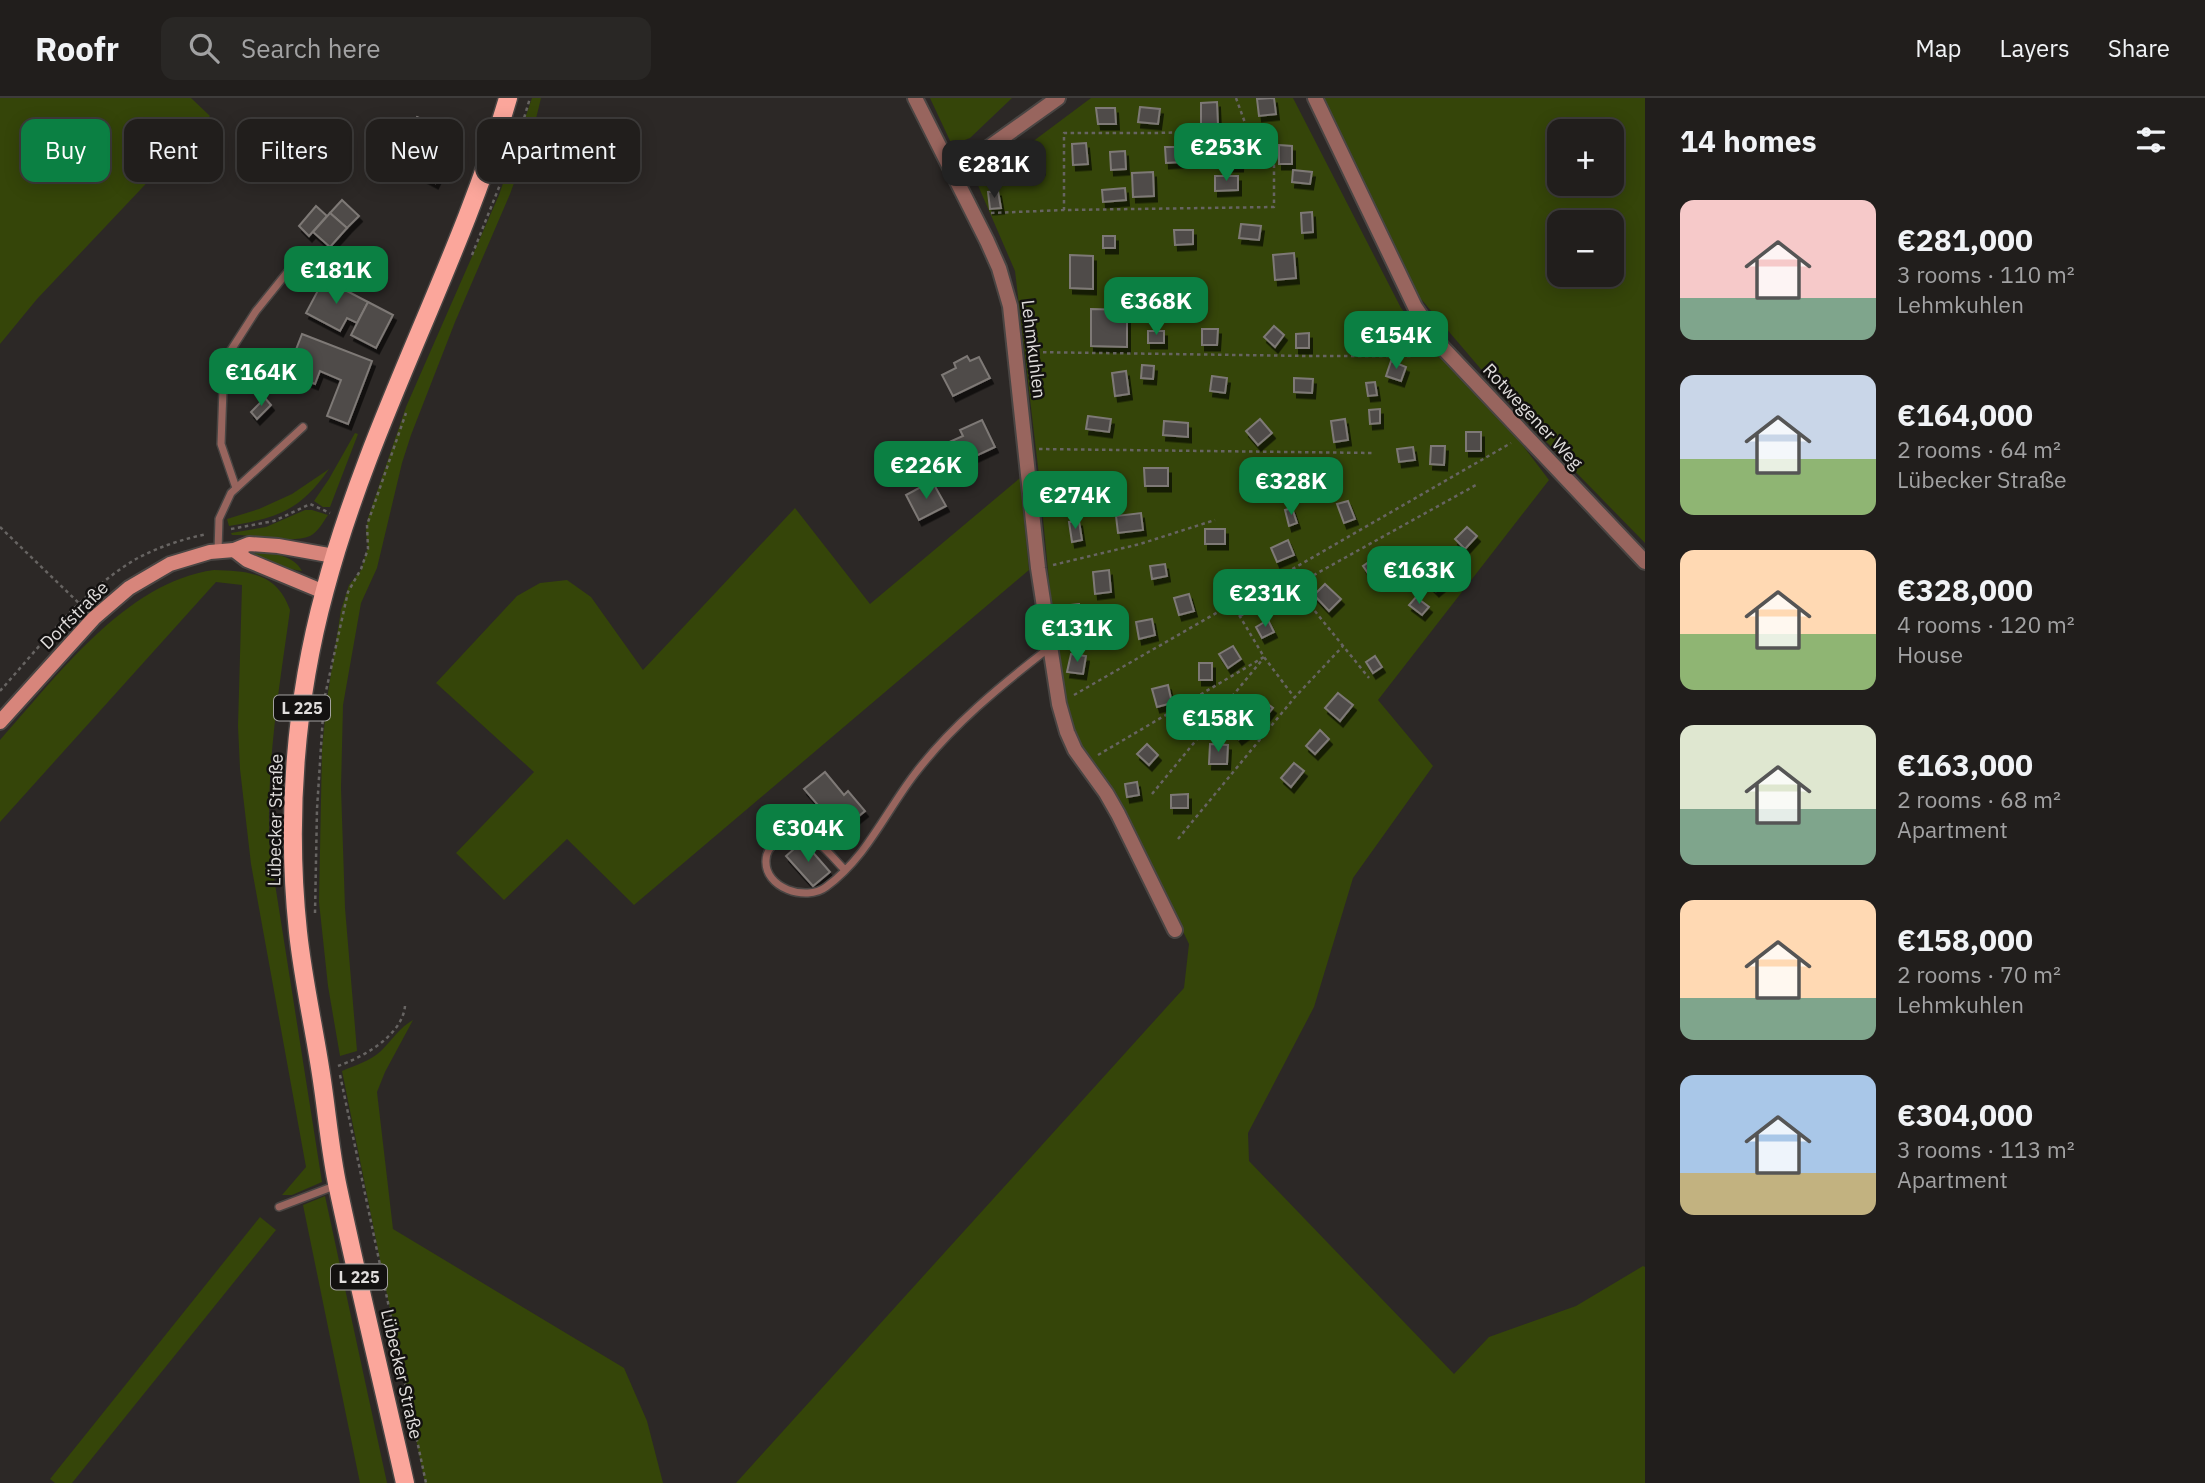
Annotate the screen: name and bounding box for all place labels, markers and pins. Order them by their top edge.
pin: €253K [1177,123,1275,183]
pin: €281K [945,140,1043,200]
pin: €181K [287,246,385,306]
pin: €368K [1107,278,1205,337]
pin: €154K [1347,312,1445,371]
pin: €164K [212,348,310,408]
pin: €226K [877,442,975,501]
pin: €328K [1242,458,1340,517]
pin: €274K [1026,472,1124,531]
pin: €163K [1370,546,1468,606]
pin: €231K [1216,570,1314,629]
pin: €131K [1028,604,1126,664]
pin: €158K [1169,694,1267,754]
pin: €304K [759,804,857,864]

